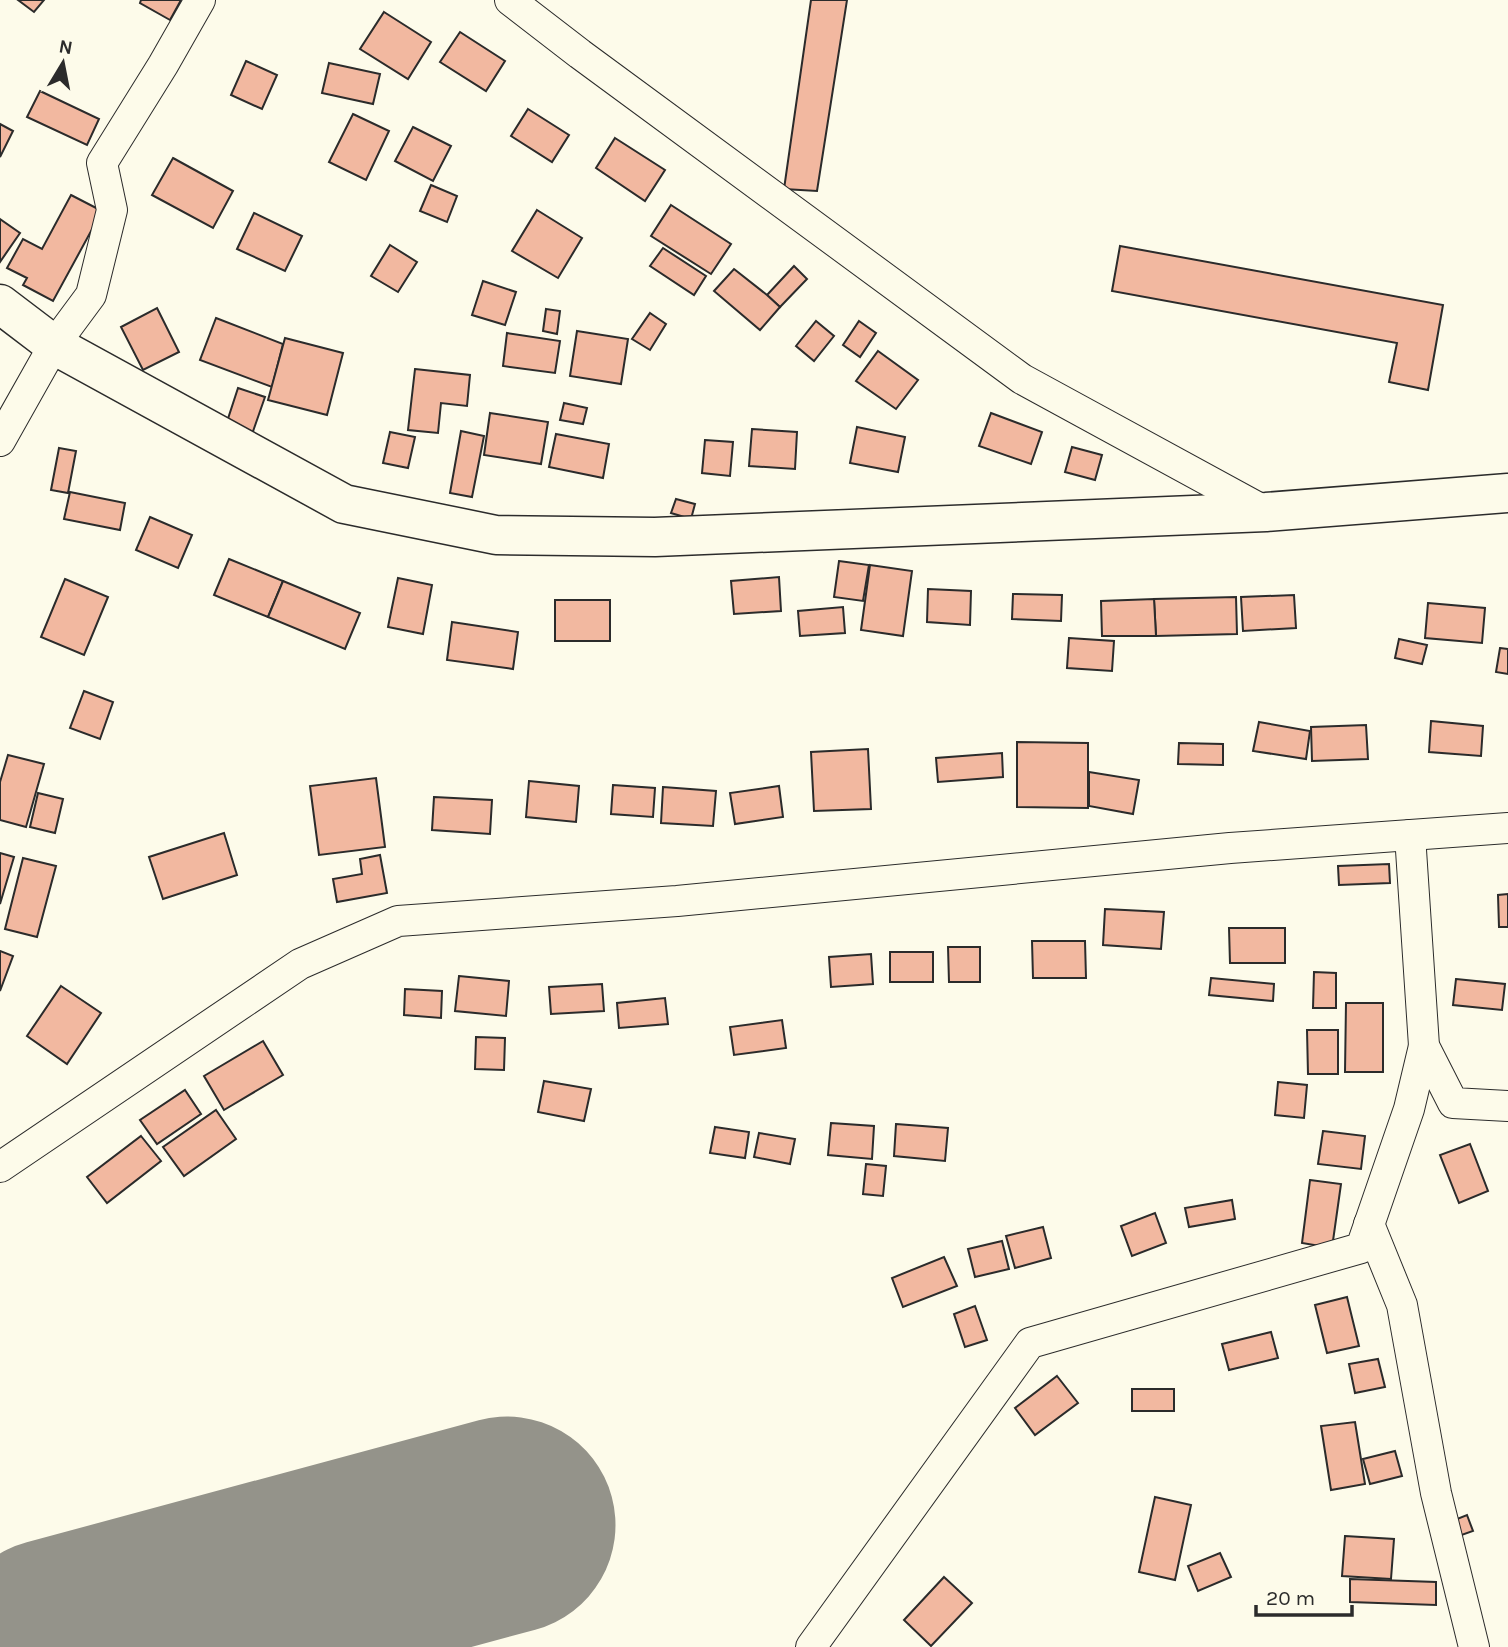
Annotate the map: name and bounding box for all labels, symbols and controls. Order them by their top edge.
north arrow [28,28,98,98]
text: N [57,35,74,59]
scale bar [1256,1574,1352,1618]
text: 20 m [1266,1586,1315,1610]

